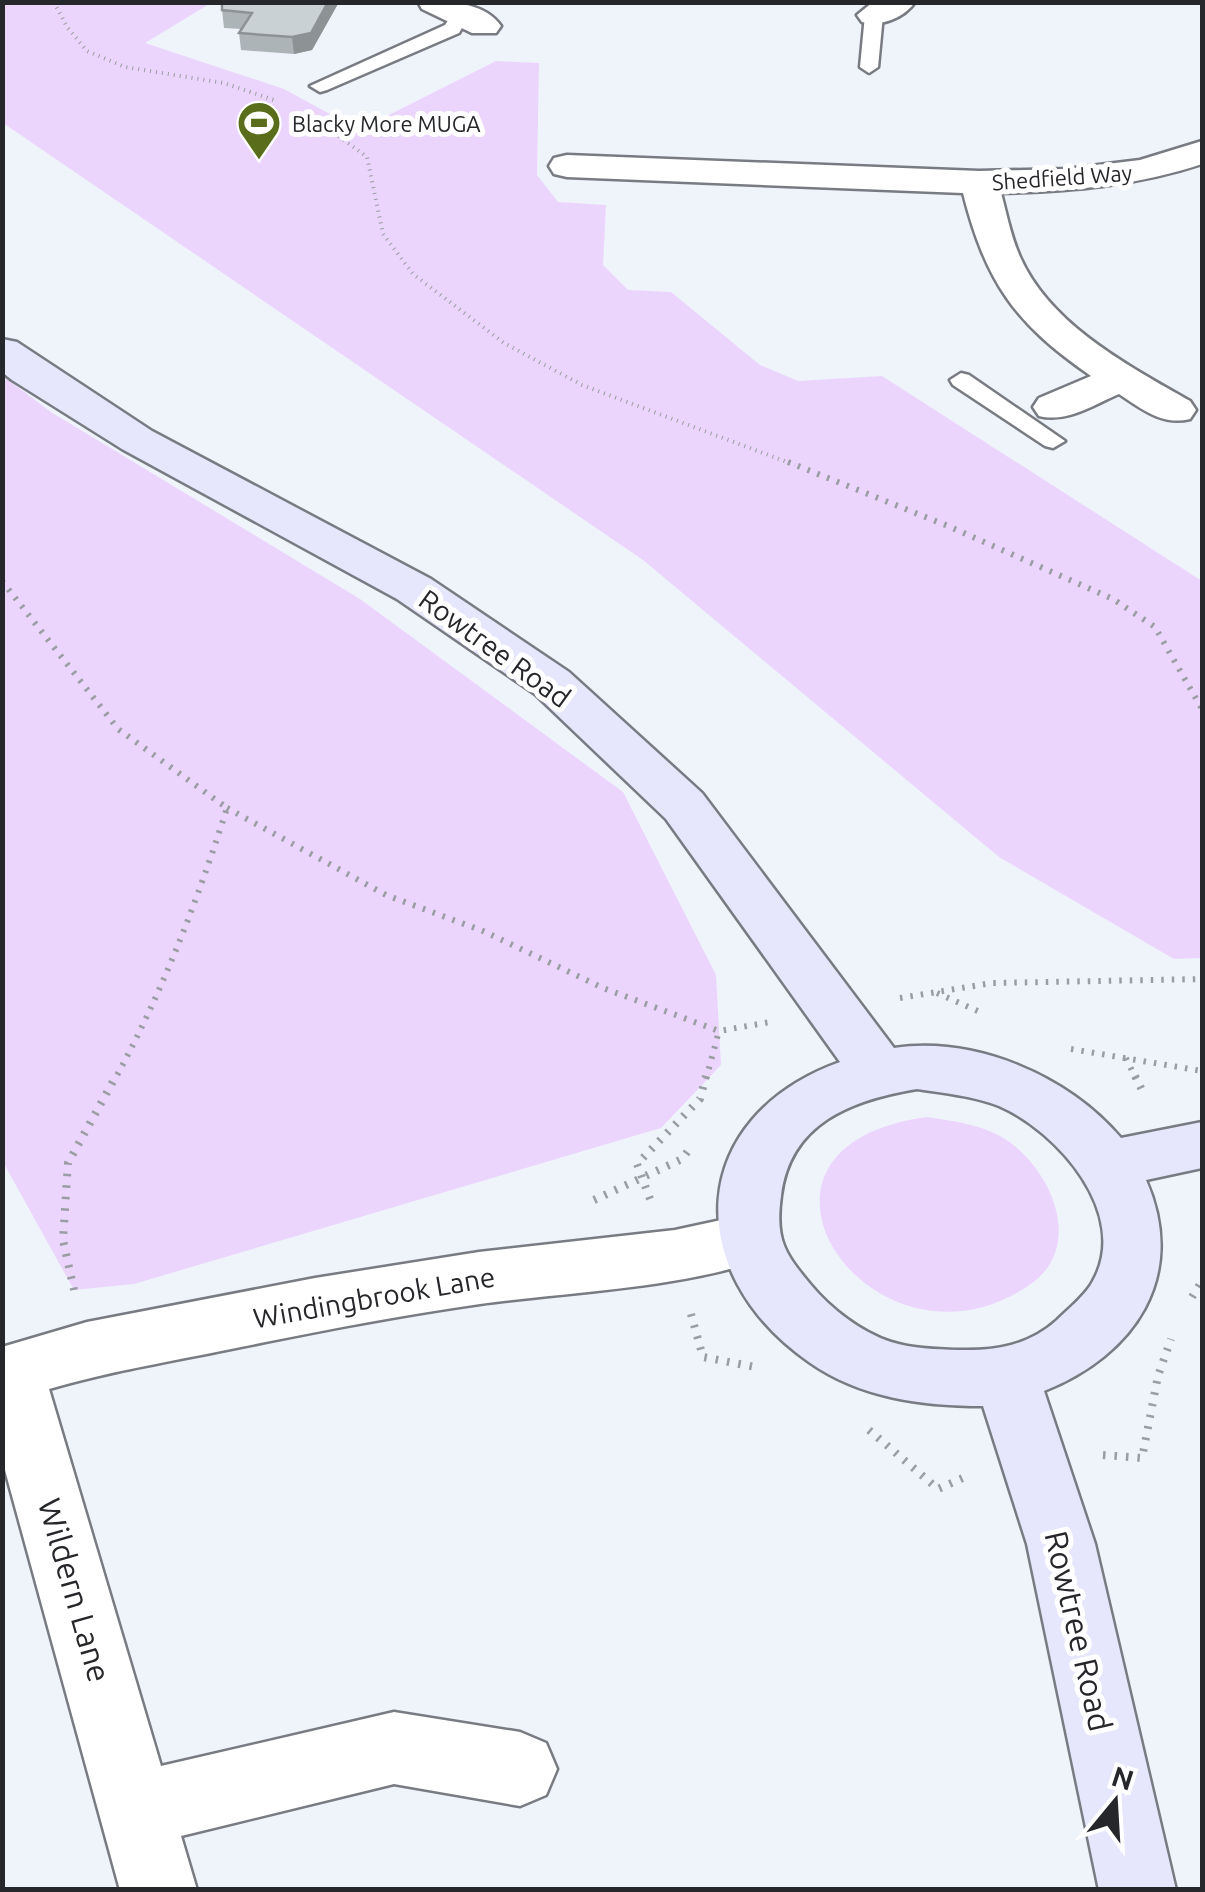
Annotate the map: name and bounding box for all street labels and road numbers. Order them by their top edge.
street label: Shedfield Way [991,160,1133,194]
street label: Rowtree Road [414,583,576,713]
street label: Windingbrook Lane [251,1260,497,1334]
street label: Wildern Lane [32,1494,118,1686]
street label: Rowtree Road [1038,1527,1120,1735]

